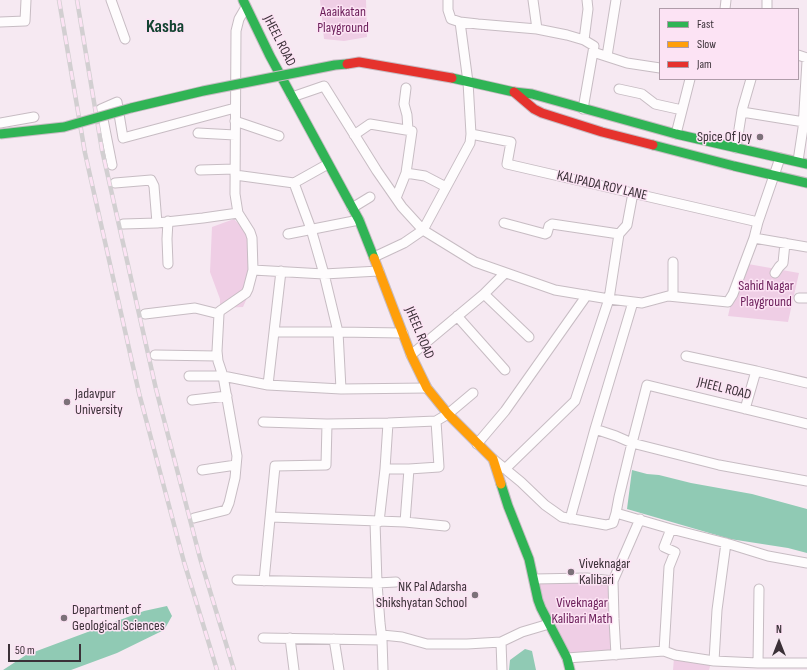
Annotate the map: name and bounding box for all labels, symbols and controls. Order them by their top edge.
park label: Aaaikatan Playground [317,4,369,36]
legend [659,8,799,80]
street label: JHEEL ROAD [259,13,299,69]
district label: Kasba [146,16,184,38]
text: Fast [697,17,714,32]
text: Slow [697,37,716,52]
text: Jam [697,57,712,72]
place label: Spice Of Joy [697,129,752,145]
marker: Spice Of Joy [755,132,765,142]
street label: KALIPADA ROY LANE [555,167,649,205]
park label: Sahid Nagar Playground [738,278,794,310]
street label: JHEEL ROAD [401,304,437,362]
street label: JHEEL ROAD [695,374,753,404]
place label: Jadavpur University [75,386,123,418]
marker: Jadavpur University [62,397,72,407]
place label: Viveknagar Kalibari [579,556,630,588]
marker: Viveknagar Kalibari [566,567,576,577]
place label: NK Pal Adarsha Shikshyatan School [376,579,467,612]
marker: NK Pal Adarsha Shikshyatan School [470,590,480,600]
park label: Viveknagar Kalibari Math [551,595,613,628]
place label: Department of Geological Sciences [72,602,165,634]
marker: Department of Geological Sciences [59,613,69,623]
north arrow [759,622,799,662]
text: N [776,623,782,636]
scale bar [10,636,83,662]
text: 50 m [15,643,35,658]

